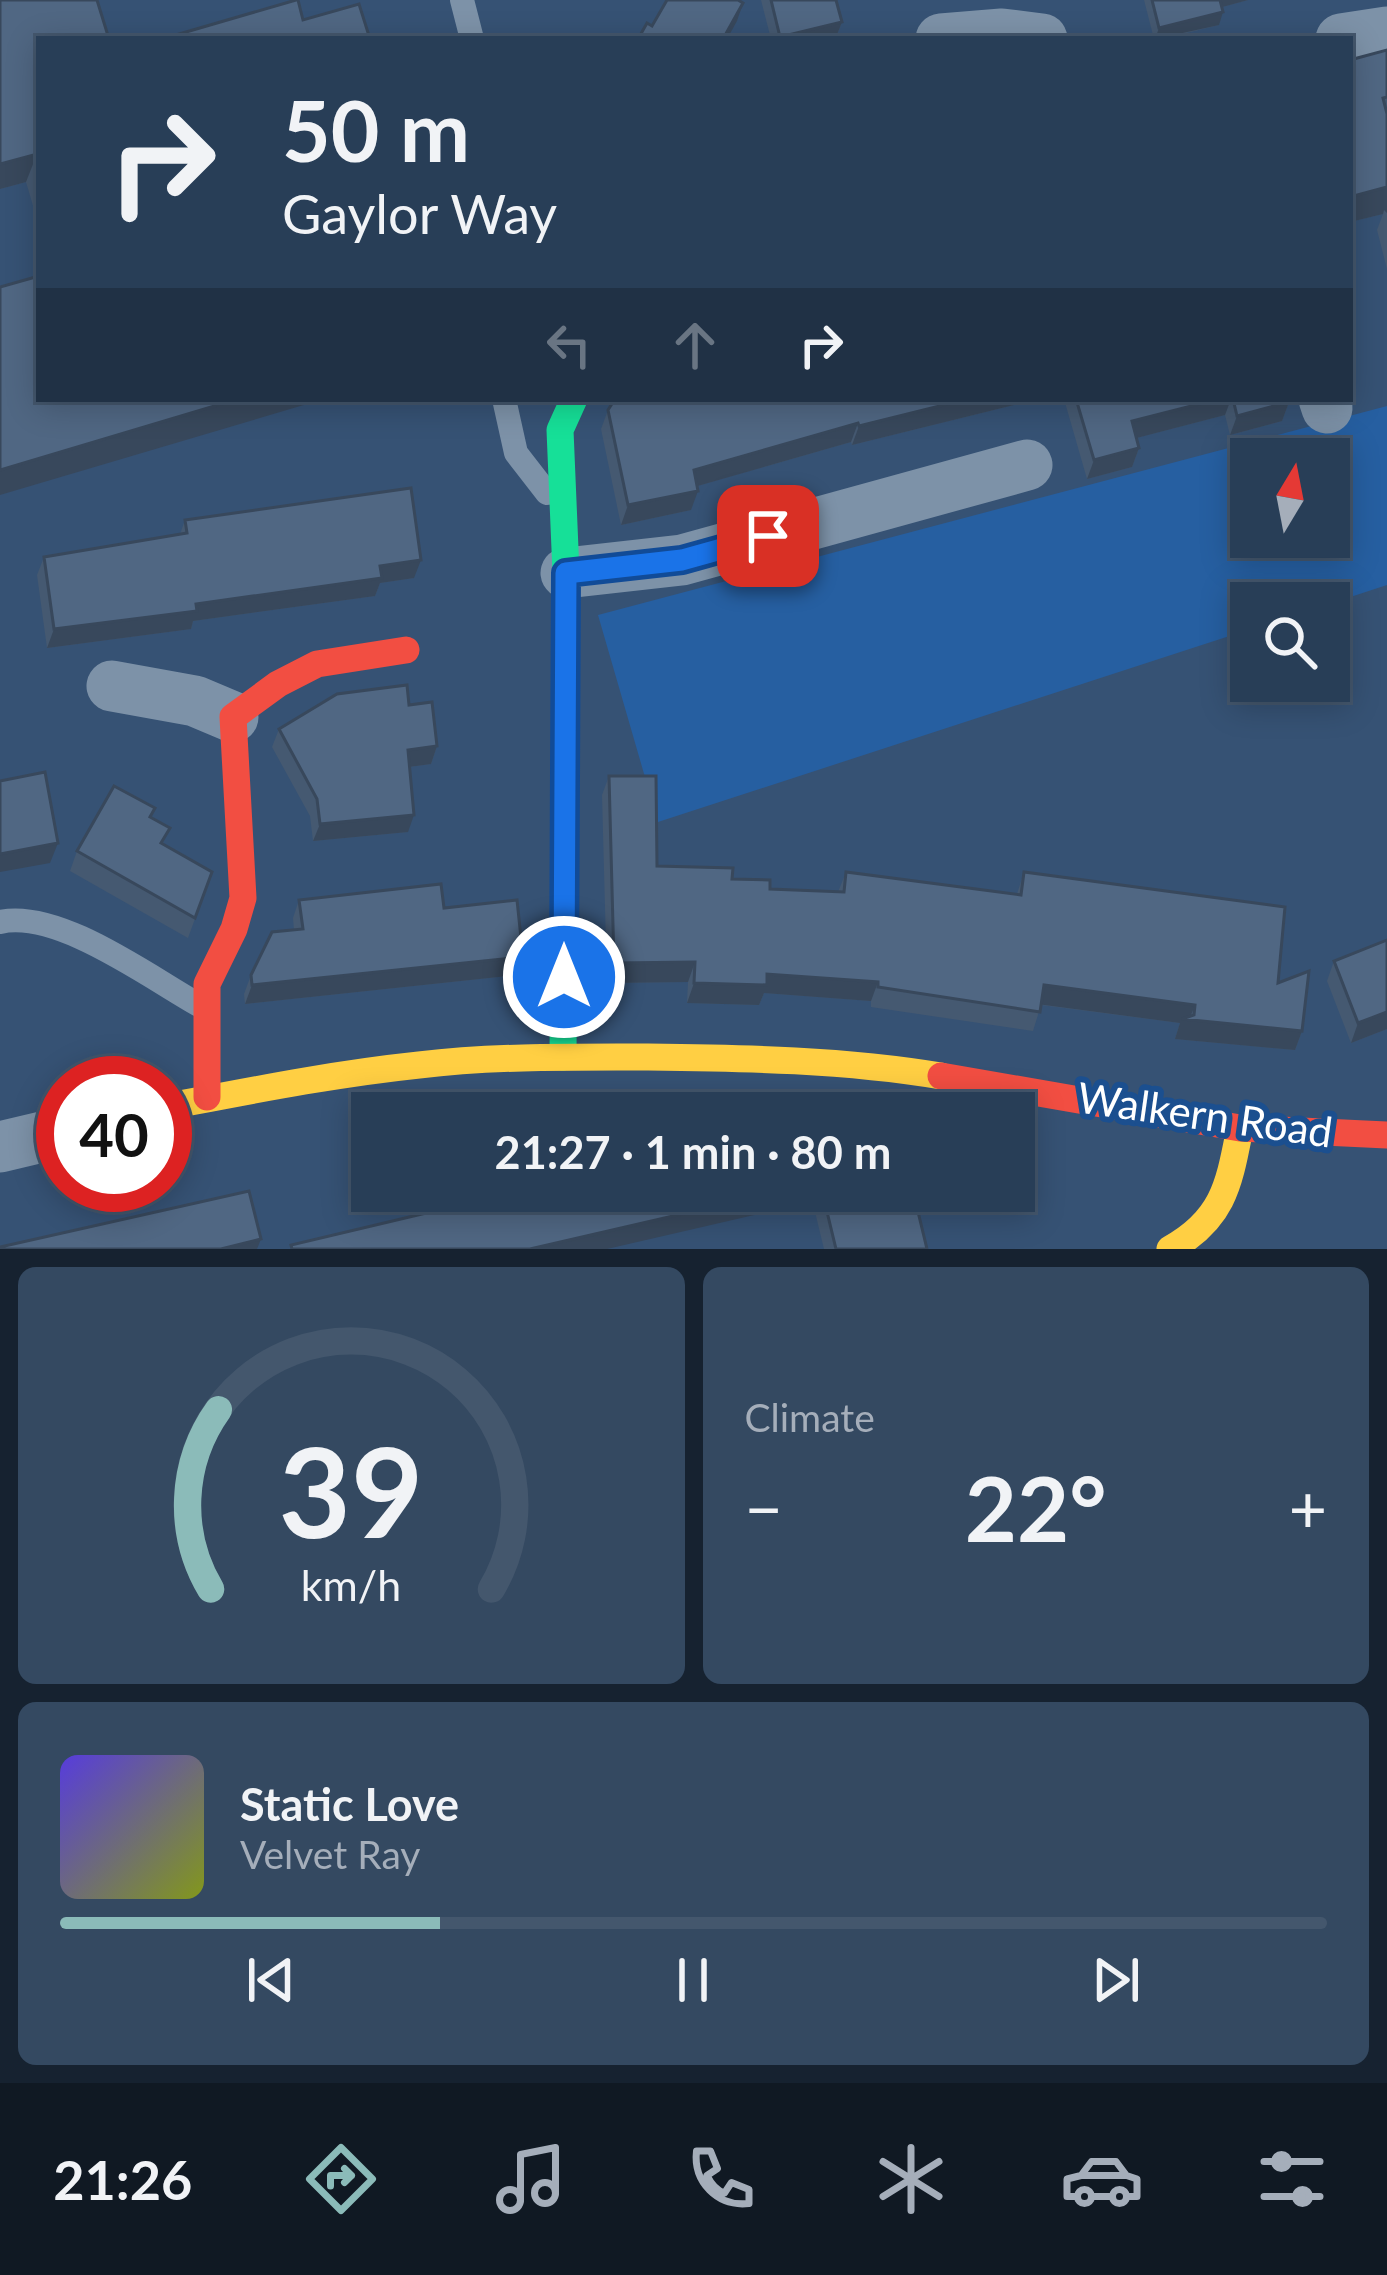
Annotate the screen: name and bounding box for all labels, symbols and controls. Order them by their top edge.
text: 50 m [282,79,470,180]
icon: right [84,84,240,240]
text: Gaylor Way [282,181,557,246]
icon: left [536,312,602,378]
icon: ahead [662,312,728,378]
icon: right [788,312,854,378]
north arrow [1230,438,1350,558]
map controls [1230,438,1350,702]
pin [717,485,819,587]
icon: arrive [735,503,801,569]
button: search [1230,582,1350,702]
position arrow [501,914,627,1040]
speed limit sign: 40 [36,1056,192,1212]
street label: Walkern Road [1074,1071,1336,1157]
text: 21:27 · 1 min · 80 m [495,1125,891,1179]
text: Climate [745,1394,875,1440]
text: 39 [279,1415,424,1565]
text: 22° [965,1453,1107,1561]
text: − [745,1468,783,1547]
text: + [1289,1468,1327,1547]
text: km/h [301,1558,401,1609]
text: Static Love [240,1777,459,1831]
text: Velvet Ray [240,1831,420,1877]
icon: previous [238,1947,304,2013]
icon: pause [660,1947,726,2013]
icon: next [1083,1947,1149,2013]
icon: directions [299,2137,383,2221]
icon: music [489,2137,573,2221]
icon: phone [679,2137,763,2221]
icon: climate [869,2137,953,2221]
icon: car [1060,2137,1144,2221]
icon: filters [1250,2137,1334,2221]
text: 21:26 [53,2147,192,2212]

